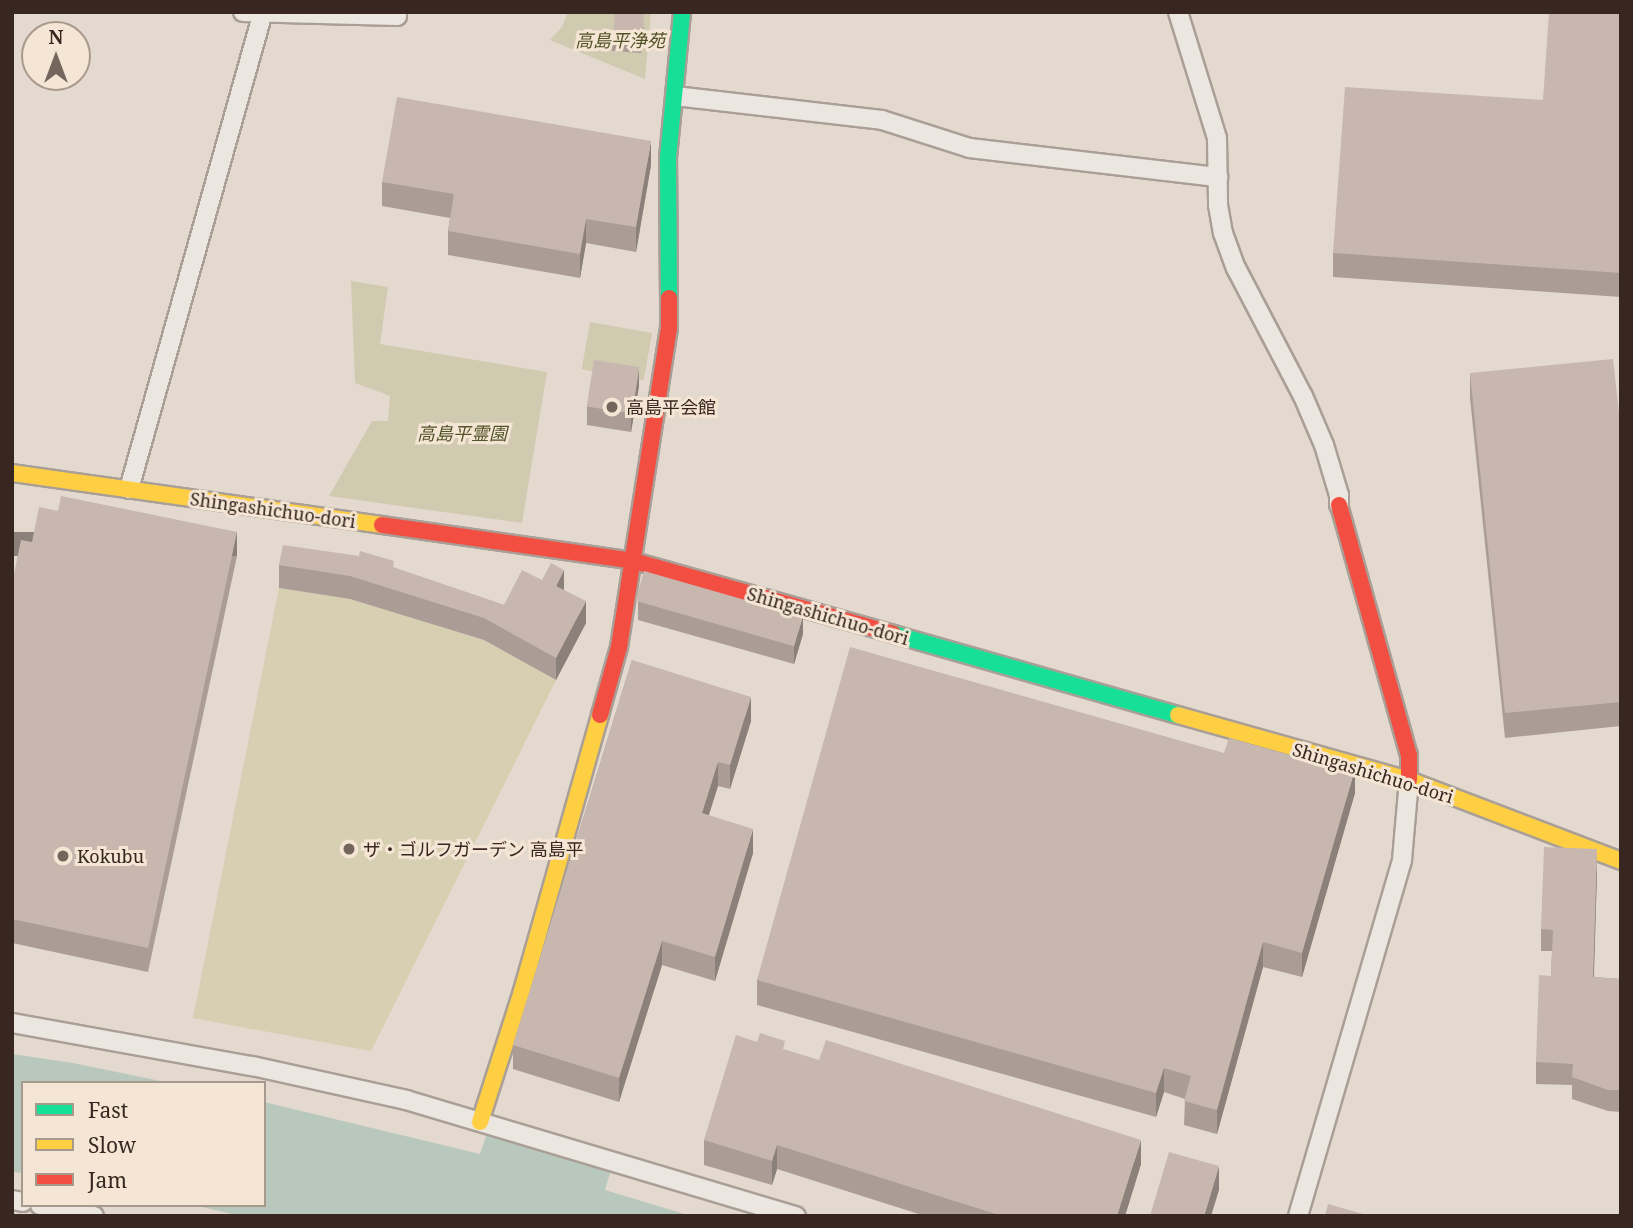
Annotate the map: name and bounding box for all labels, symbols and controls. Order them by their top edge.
north arrow [21,21,91,91]
text: N [49,24,63,50]
park label: 高島平浄苑 [575,29,665,51]
place label: 高島平会館 [626,396,716,418]
marker: 高島平会館 [604,399,620,415]
park label: 高島平霊園 [417,422,507,444]
street label: Shingashichuo-dori [189,488,357,532]
street label: Shingashichuo-dori [745,583,911,649]
street label: Shingashichuo-dori [1290,738,1456,808]
place label: ザ・ゴルフガーデン 高島平 [363,838,584,860]
marker: ザ・ゴルフガーデン 高島平 [341,841,357,857]
place label: Kokubu [77,845,144,867]
marker: Kokubu [55,848,71,864]
legend [21,1081,266,1207]
text: Fast [88,1096,128,1124]
text: Slow [88,1131,136,1159]
text: Jam [88,1166,127,1194]

